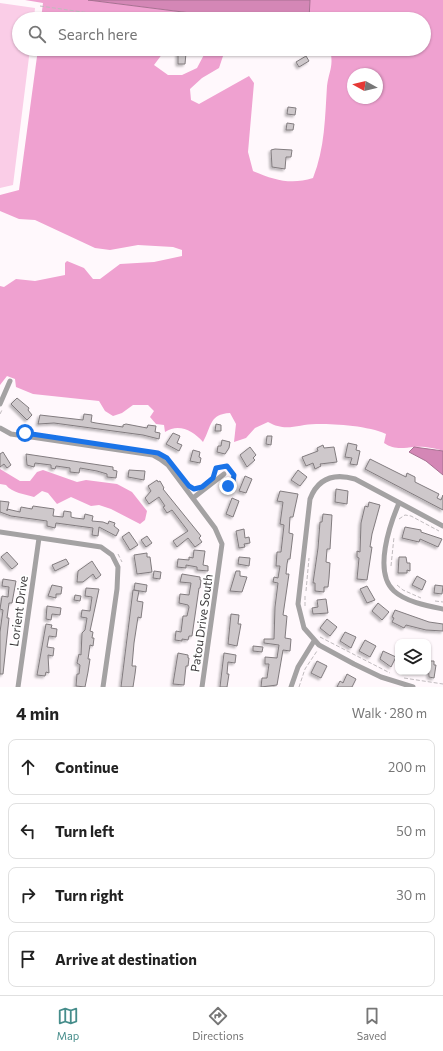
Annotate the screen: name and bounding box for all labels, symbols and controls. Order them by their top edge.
search box [12,12,431,56]
icon: search [26,23,48,45]
text: Search here [58,25,137,43]
north arrow [347,68,383,104]
route start [16,424,34,442]
route end [219,477,237,495]
street label: Patou Drive South [187,573,215,673]
street label: Lorient Drive [6,575,30,647]
map controls [395,639,431,675]
button: layers [395,639,431,675]
text: 4 min [16,703,59,724]
text: Walk · 280 m [352,705,427,721]
icon: ahead [17,756,39,778]
text: Continue [55,758,119,776]
text: 200 m [388,759,426,775]
icon: left [17,820,39,842]
text: Turn left [55,822,114,840]
text: 50 m [396,823,426,839]
icon: right [17,884,39,906]
text: Turn right [55,886,124,904]
text: 30 m [396,887,426,903]
icon: arrive [17,948,39,970]
text: Arrive at destination [55,950,197,968]
tab: Map [57,1005,79,1042]
tab: Directions [192,1005,244,1042]
tab: Saved [357,1005,386,1042]

